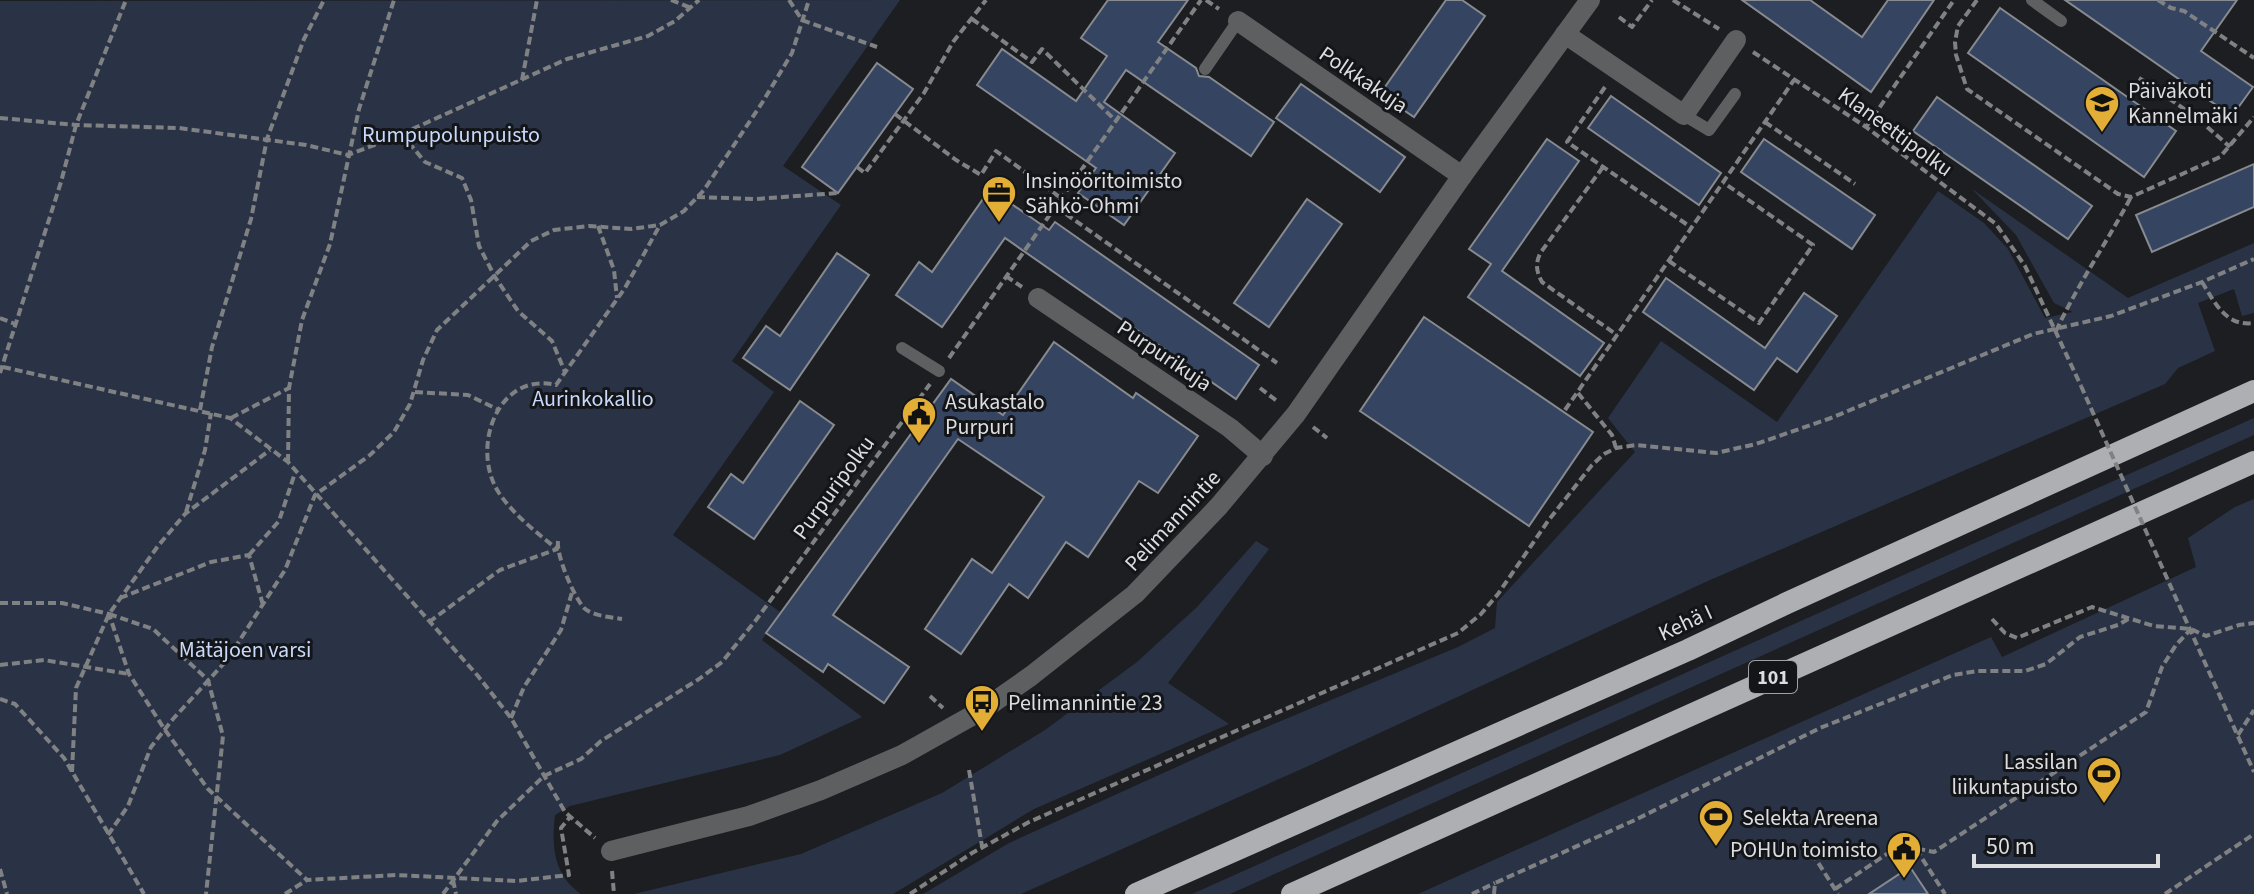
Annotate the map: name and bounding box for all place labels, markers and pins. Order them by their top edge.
place label: Päiväkoti Kannelmäki [2128,75,2238,132]
school or university icon: Päiväkoti Kannelmäki [2083,84,2121,134]
place label: Insinööritoimisto Sähkö-Ohmi [1025,165,1182,222]
office icon: Insinööritoimisto Sähkö-Ohmi [980,174,1018,224]
place label: Asukastalo Purpuri [945,386,1045,443]
public building icon: Asukastalo Purpuri [900,395,938,445]
bus stop icon: Pelimannintie 23 [963,683,1001,733]
place label: Pelimannintie 23 [1008,687,1163,719]
place label: Lassilan liikuntapuisto [1951,746,2078,803]
sports icon: Lassilan liikuntapuisto [2085,755,2123,805]
sports icon: Selekta Areena [1697,798,1735,848]
place label: Selekta Areena [1742,802,1878,834]
public building icon: POHUn toimisto [1885,830,1923,880]
place label: POHUn toimisto [1730,834,1878,866]

